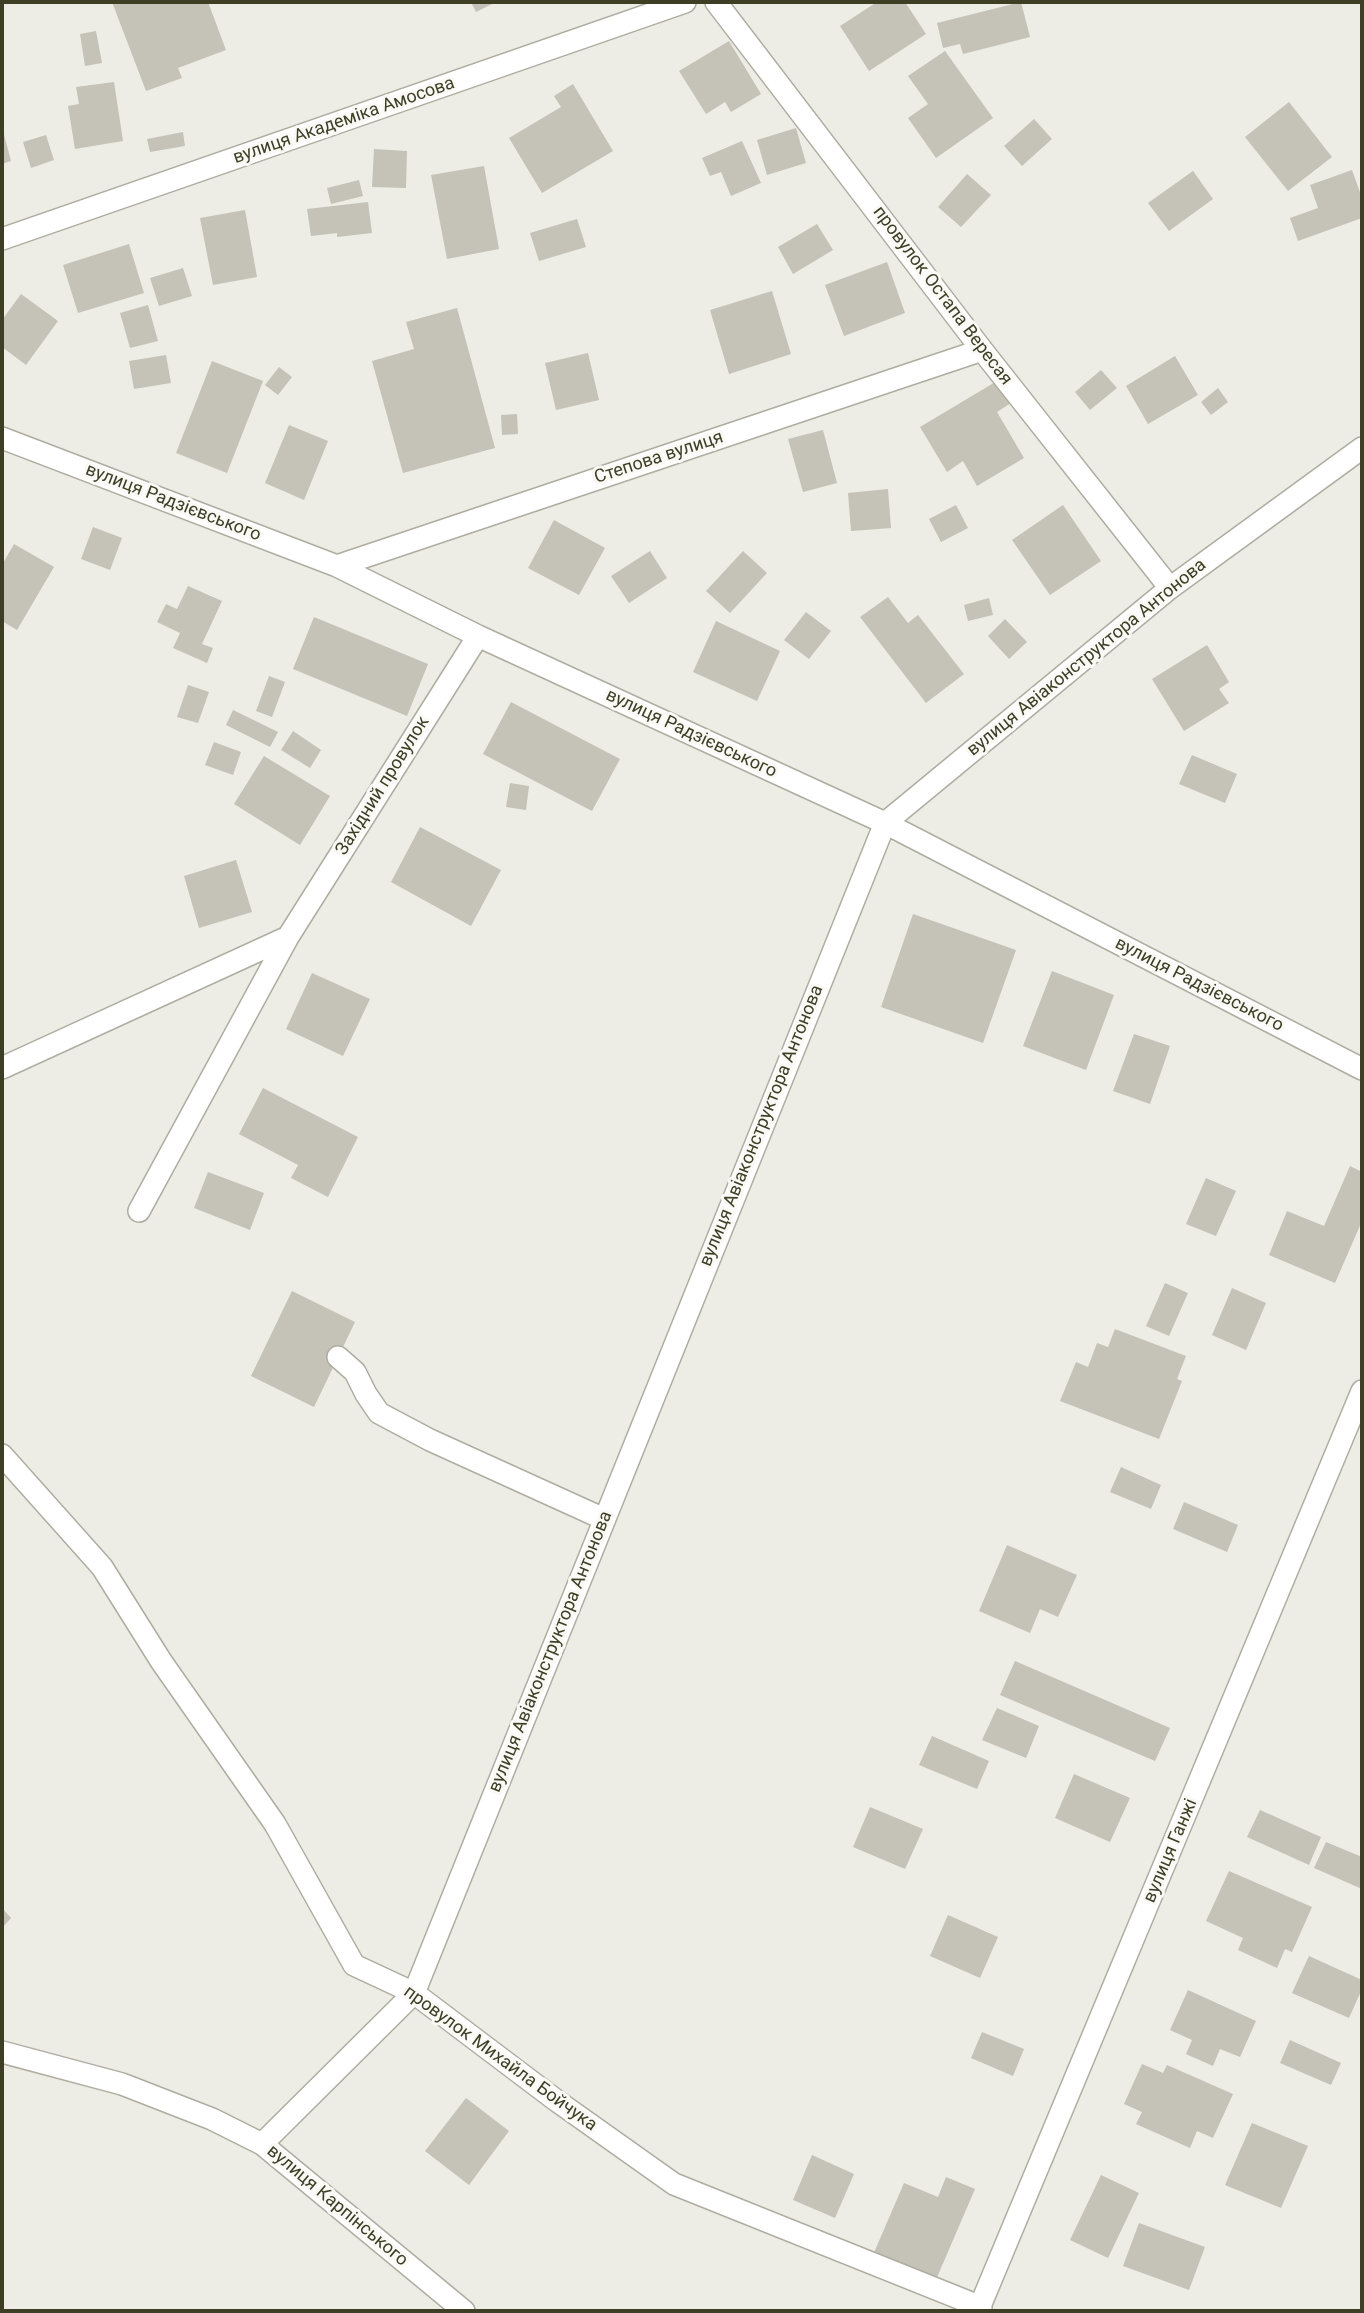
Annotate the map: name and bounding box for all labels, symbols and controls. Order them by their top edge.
street label: вулиця Академіка Амосова [230,73,458,169]
street label: провулок Остапа Вересая [868,202,1016,390]
street label: Степова вулиця [592,427,726,489]
street label: вулиця Радзієвського [82,460,264,546]
street label: вулиця Авіаконструктора Антонова [963,555,1211,761]
street label: вулиця Радзієвського [602,685,780,783]
street label: Західний провулок [332,713,434,859]
street label: вулиця Радзієвського [1111,933,1287,1037]
street label: вулиця Авіаконструктора Антонова [696,982,828,1270]
street label: вулиця Авіаконструктора Антонова [485,1508,617,1796]
street label: вулиця Ганжі [1139,1796,1203,1906]
street label: провулок Михайла Бойчука [399,1982,601,2136]
street label: вулиця Карпінського [262,2141,412,2271]

